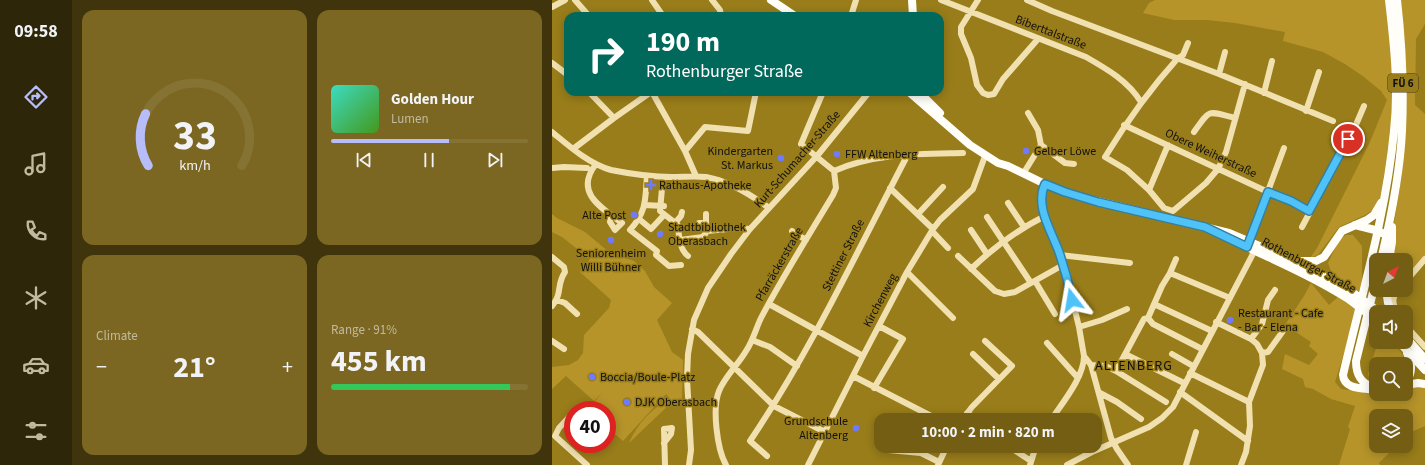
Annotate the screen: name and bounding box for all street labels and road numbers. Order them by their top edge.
street label: Biberttalstraße [1013,11,1089,54]
road number: FÜ 6 [1388,74,1418,92]
street label: Kurt-Schumacher-Straße [750,107,844,212]
street label: Obere Weiherstraße [1162,125,1260,182]
street label: Stettiner Straße [818,216,869,294]
street label: Pfarräckerstraße [751,224,808,304]
street label: Rothenburger Straße [1259,233,1359,298]
street label: Kirchenweg [859,270,902,330]

